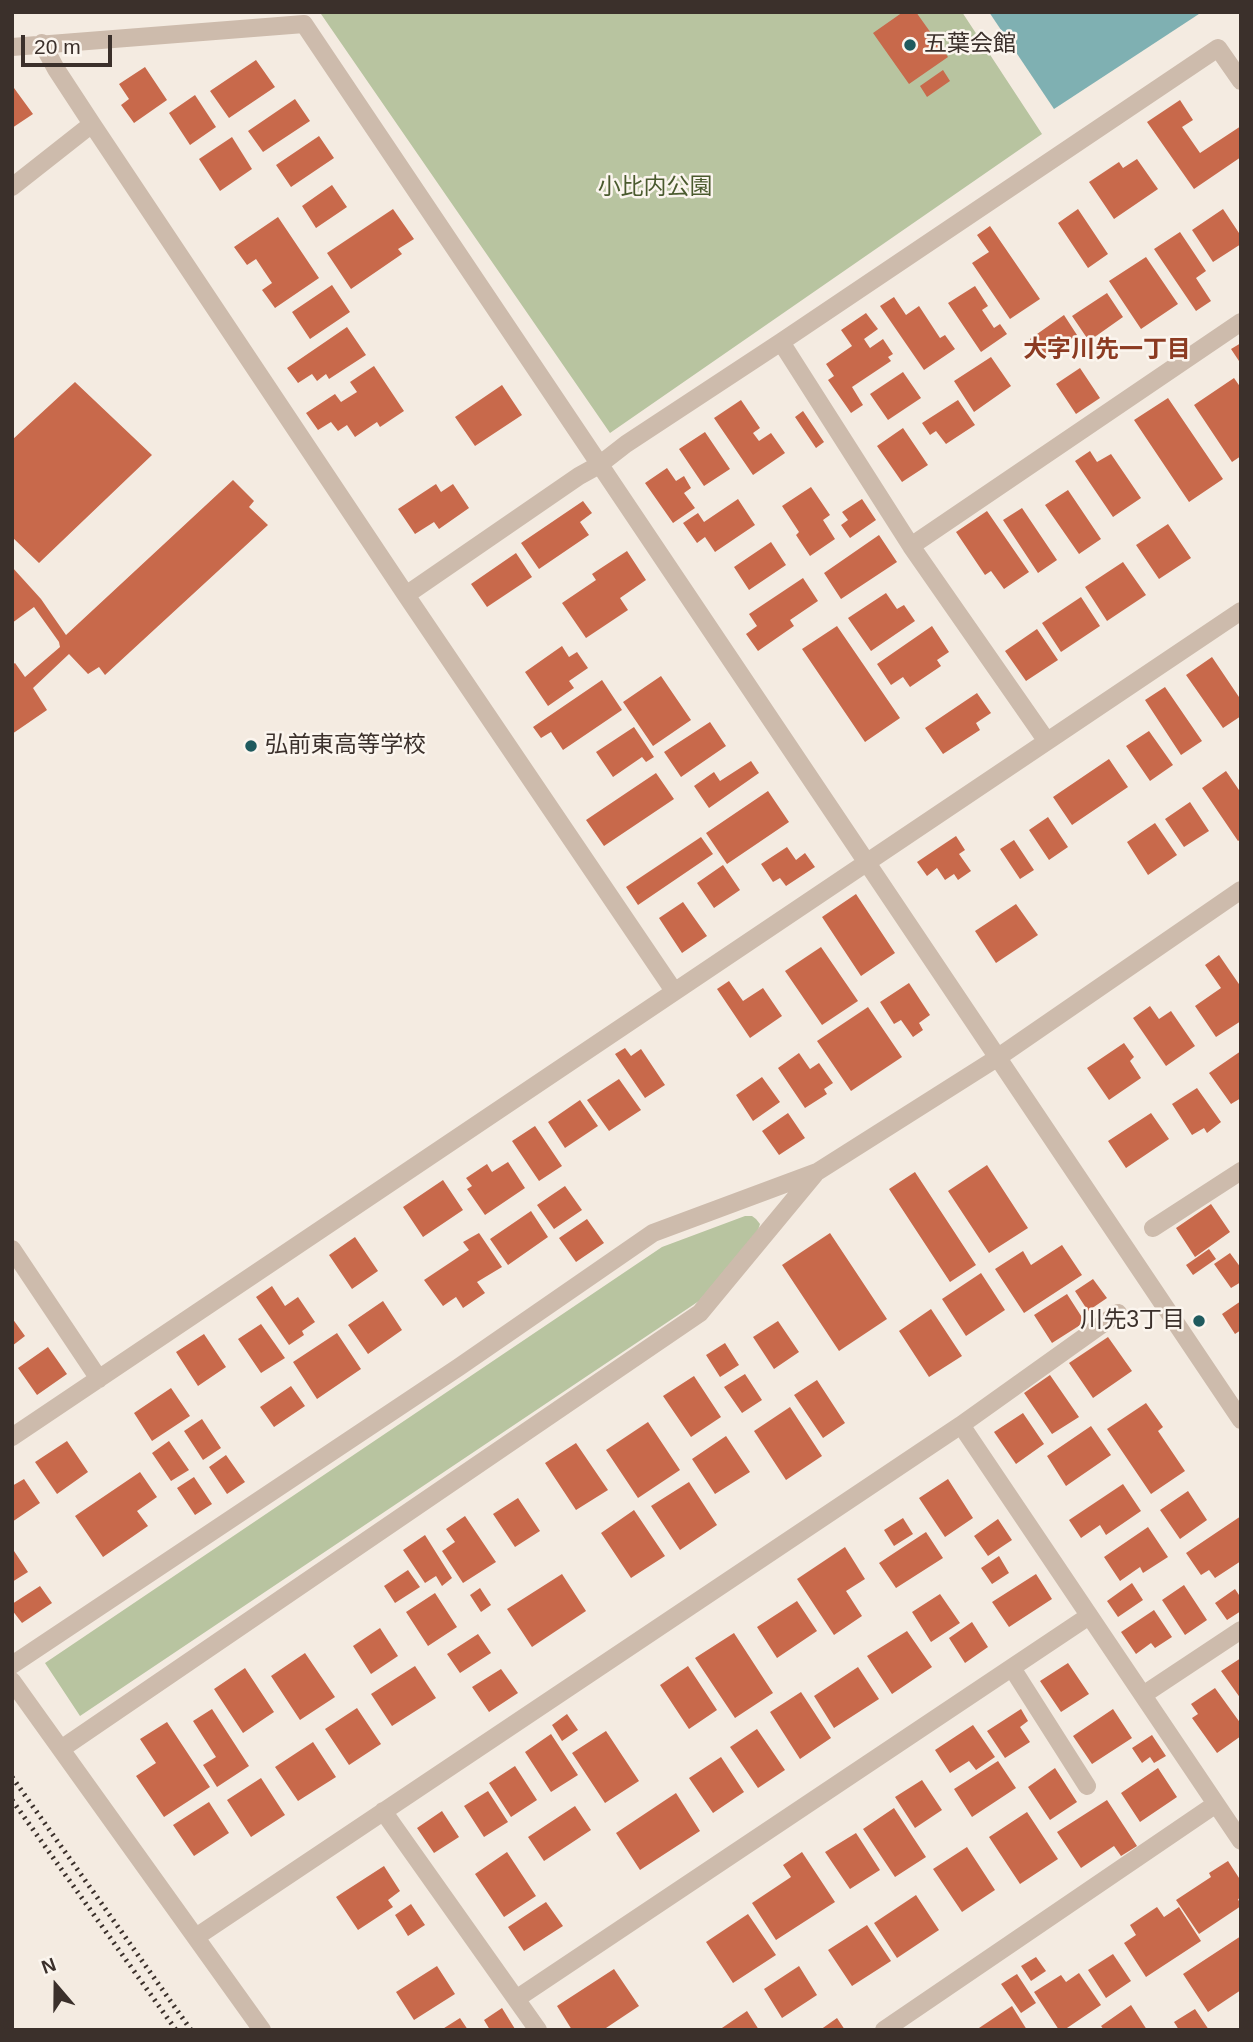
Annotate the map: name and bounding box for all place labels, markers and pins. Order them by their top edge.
place label: 五葉会館 [924,31,1016,59]
marker: 五葉会館 [902,37,918,53]
place label: 弘前東高等学校 [265,732,426,760]
marker: 弘前東高等学校 [243,738,259,754]
place label: 川先3丁目 [1080,1307,1185,1335]
marker: 川先3丁目 [1191,1313,1207,1329]

